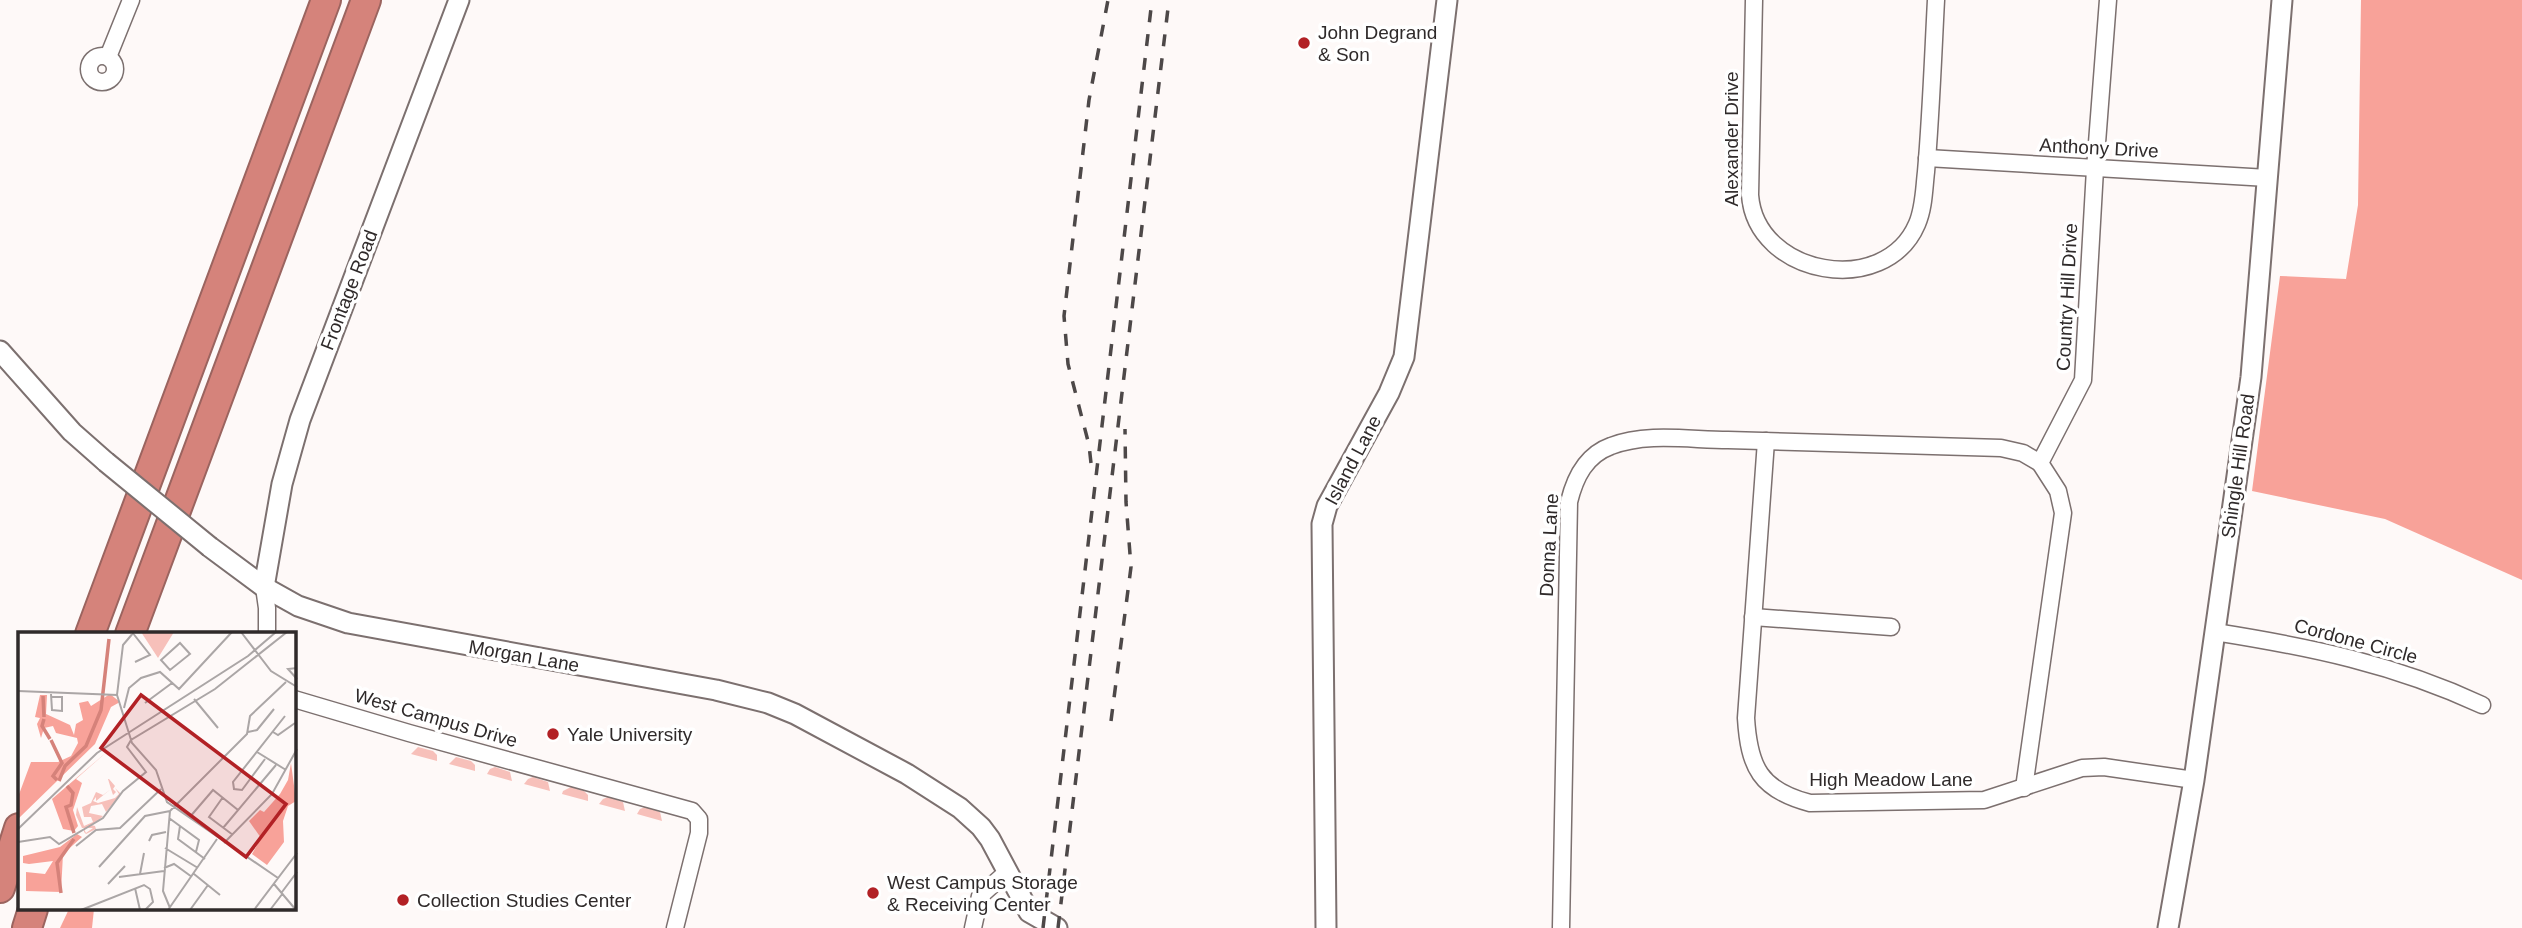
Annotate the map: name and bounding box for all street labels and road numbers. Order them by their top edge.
street label: Alexander Drive [1721,71,1742,207]
street label: Anthony Drive [2039,134,2159,162]
street label: Country Hill Drive [2053,223,2081,371]
street label: Frontage Road [316,227,382,353]
street label: Shingle Hill Road [2217,392,2259,540]
street label: Island Lane [1321,412,1385,508]
street label: Donna Lane [1536,493,1562,597]
street label: Cordone Circle [2292,614,2420,668]
street label: Morgan Lane [467,636,581,676]
street label: West Campus Drive [352,685,520,751]
street label: High Meadow Lane [1809,769,1973,790]

